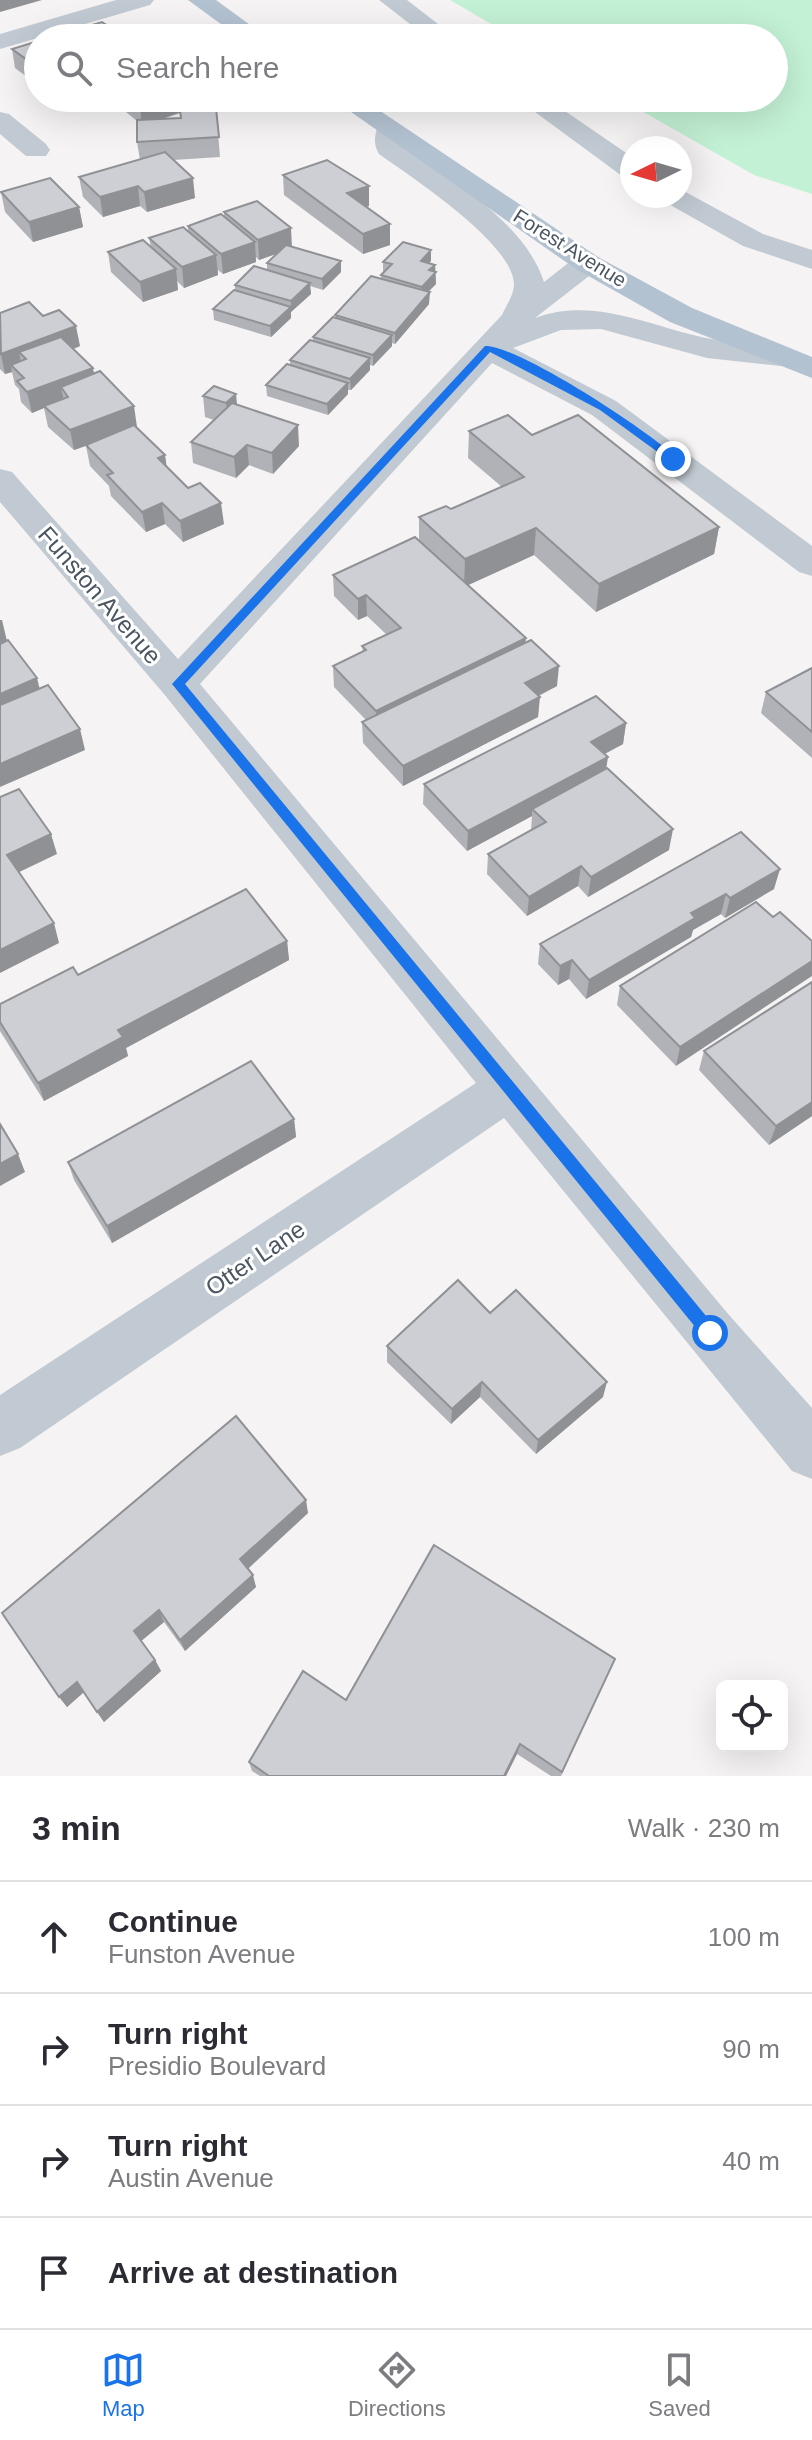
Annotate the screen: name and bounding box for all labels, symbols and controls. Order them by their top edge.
search box [24,24,788,112]
icon: search [52,46,96,90]
text: Search here [116,51,279,84]
north arrow [620,136,692,208]
street label: Forest Avenue [510,205,630,291]
route end [655,441,691,477]
street label: Funston Avenue [33,521,167,669]
street label: Otter Lane [200,1215,310,1301]
route start [692,1315,728,1351]
map controls [716,1680,788,1752]
button: locate [716,1680,788,1752]
text: 3 min [32,1809,121,1847]
text: Walk · 230 m [628,1813,780,1843]
text: Continue [108,1905,238,1938]
icon: ahead [32,1915,76,1959]
text: 100 m [708,1922,780,1952]
text: Funston Avenue [108,1939,295,1969]
text: Turn right [108,2017,247,2050]
icon: right [32,2027,76,2071]
text: 90 m [722,2034,780,2064]
text: Presidio Boulevard [108,2051,326,2081]
text: Turn right [108,2129,247,2162]
icon: right [32,2139,76,2183]
text: 40 m [722,2146,780,2176]
text: Austin Avenue [108,2163,274,2193]
icon: arrive [32,2251,76,2295]
text: Arrive at destination [108,2256,398,2289]
tab: Map [101,2348,145,2422]
tab: Directions [348,2348,446,2422]
tab: Saved [648,2348,711,2422]

